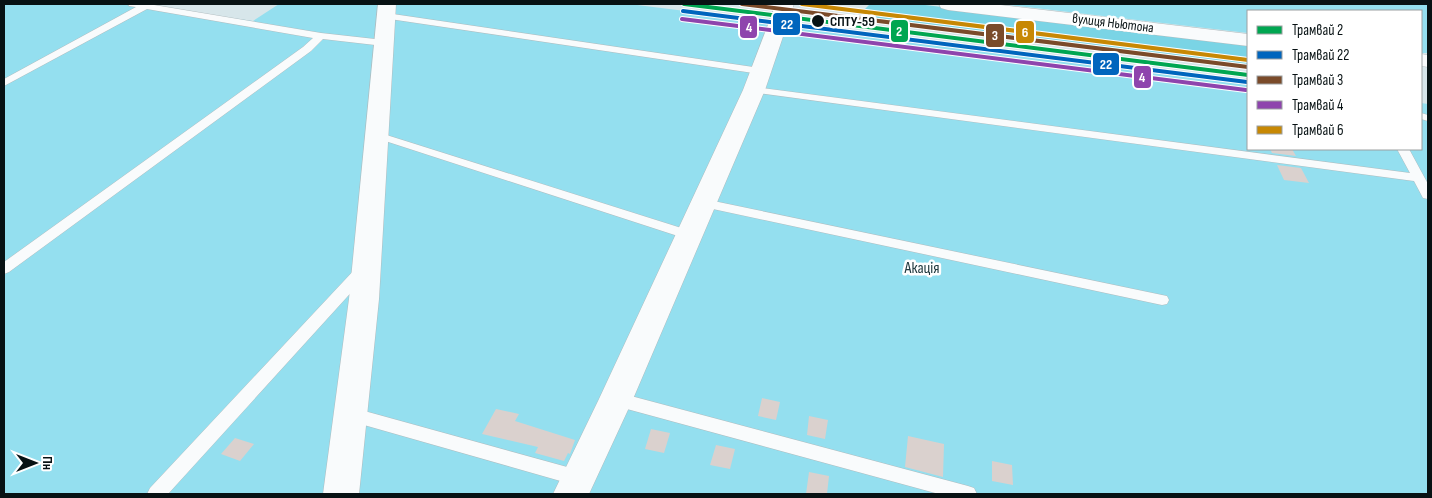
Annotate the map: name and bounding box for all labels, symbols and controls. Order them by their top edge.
street label: вулиця Ньютона [1071,10,1155,36]
legend [1247,10,1422,150]
line badge: 22 [772,12,801,36]
marker: СПТУ-59 [810,13,826,29]
place label: СПТУ-59 [830,13,875,30]
line badge: 4 [739,15,758,39]
text: 22 [781,16,793,33]
text: 4 [746,19,753,36]
line badge: 2 [890,19,909,43]
line badge: 6 [1015,20,1035,44]
text: Трамвай 2 [1292,21,1343,40]
text: 2 [896,23,902,40]
line badge: 3 [985,23,1005,48]
text: 6 [1022,24,1029,41]
text: 3 [992,27,998,44]
text: Трамвай 22 [1292,46,1349,65]
line badge: 22 [1092,52,1120,76]
text: 22 [1100,56,1112,73]
line badge: 4 [1133,65,1152,89]
text: 4 [1139,69,1146,86]
text: Трамвай 3 [1292,71,1343,90]
text: Трамвай 4 [1292,96,1343,115]
text: Трамвай 6 [1292,121,1344,140]
park label: Акація [903,259,940,278]
north arrow [10,438,60,488]
text: Пн [39,456,56,470]

